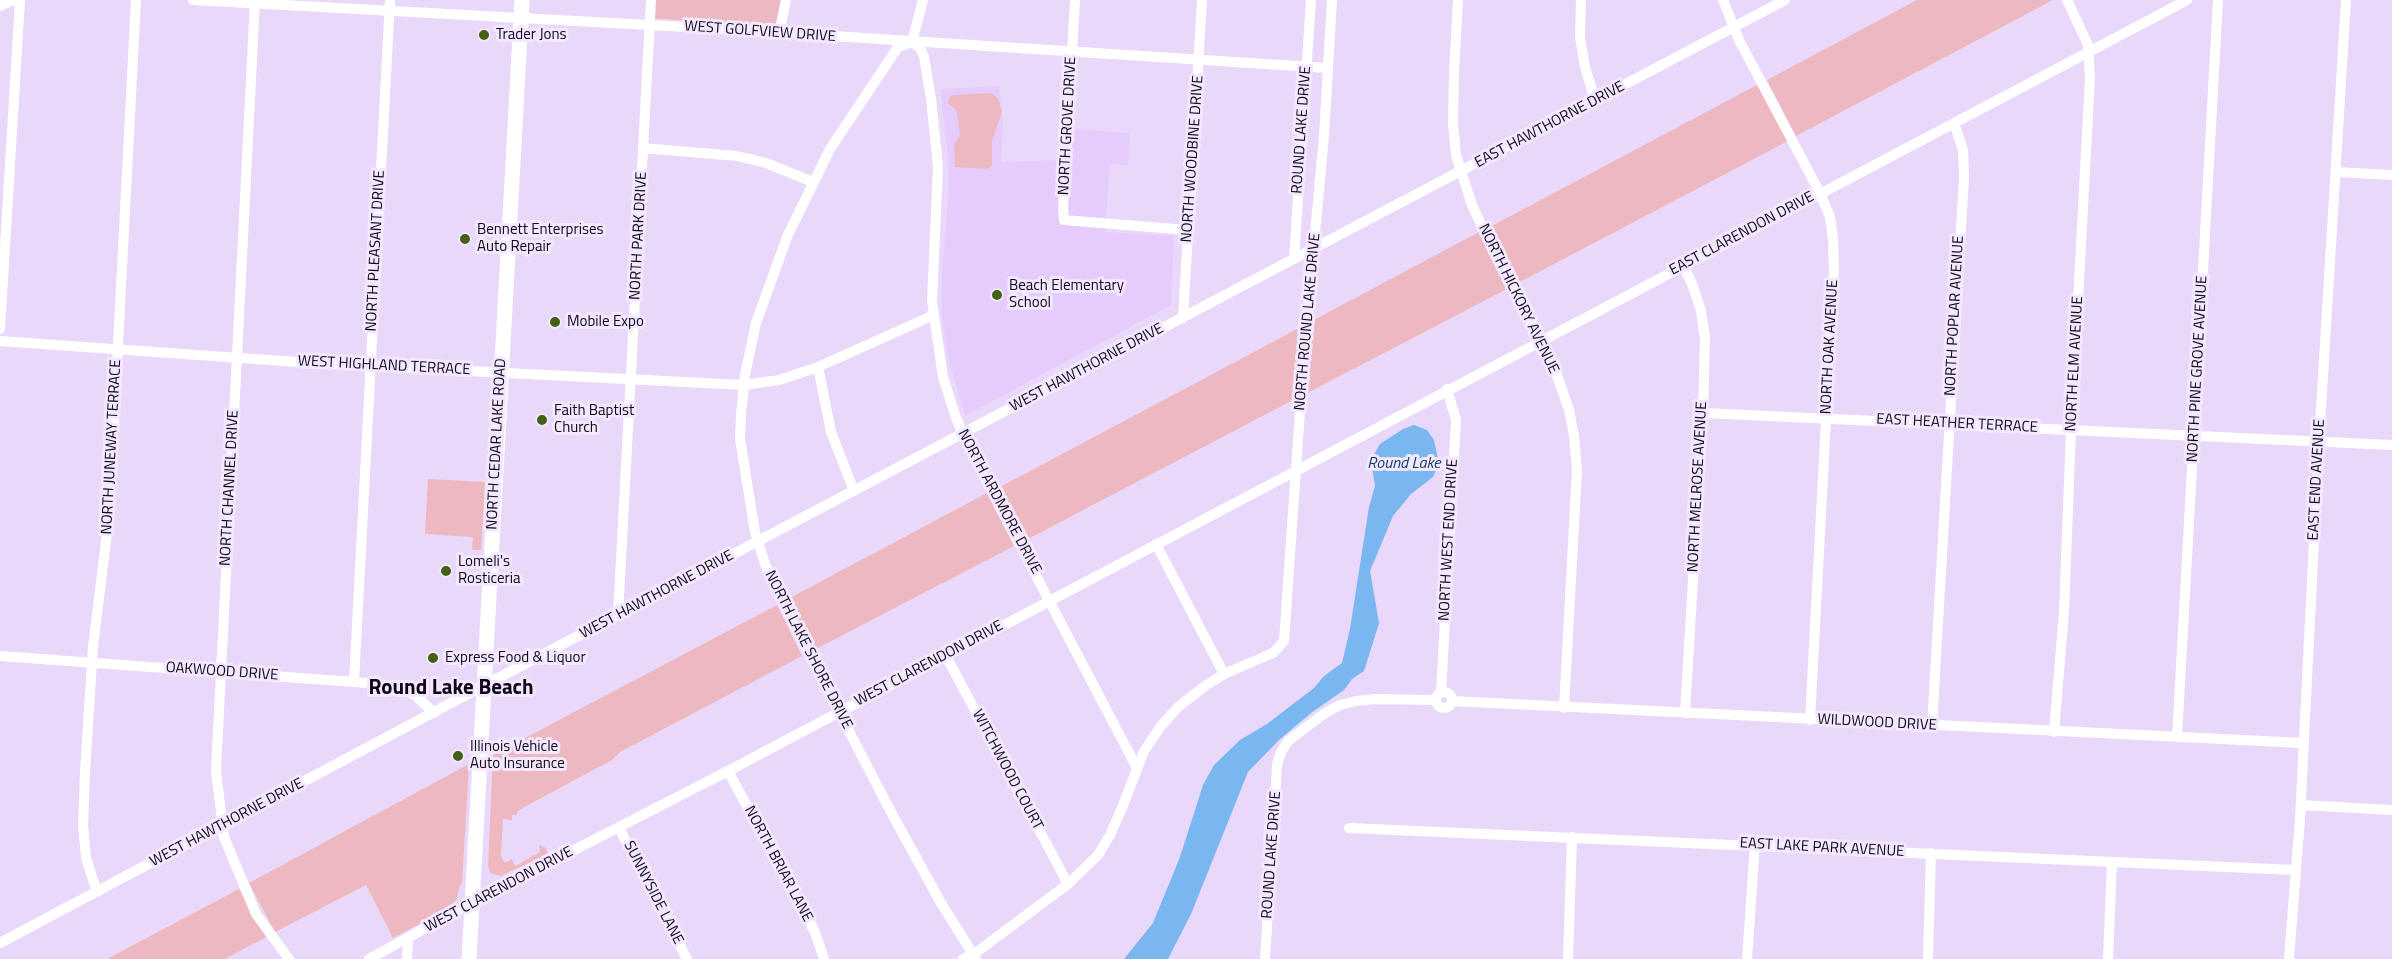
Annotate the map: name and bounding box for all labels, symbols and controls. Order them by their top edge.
street label: WEST GOLFVIEW DRIVE [684,18,836,46]
place label: Trader Jons [496,26,567,44]
marker: Trader Jons [477,28,491,42]
street label: NORTH GROVE DRIVE [1055,56,1081,196]
street label: ROUND LAKE DRIVE [1289,66,1315,194]
street label: NORTH WOODBINE DRIVE [1178,75,1208,243]
street label: EAST HAWTHORNE DRIVE [1472,78,1628,172]
street label: NORTH PLEASANT DRIVE [363,170,389,332]
street label: NORTH PARK DRIVE [627,171,651,301]
street label: EAST CLARENDON DRIVE [1667,188,1817,280]
place label: Bennett Enterprises Auto Repair [477,221,604,256]
street label: NORTH HICKORY AVENUE [1474,221,1562,377]
marker: Bennett Enterprises Auto Repair [458,232,472,246]
street label: NORTH ROUND LAKE DRIVE [1291,232,1325,412]
street label: NORTH POPLAR AVENUE [1942,235,1968,397]
street label: NORTH PINE GROVE AVENUE [2184,275,2212,463]
place label: Beach Elementary School [1009,277,1124,312]
street label: NORTH OAK AVENUE [1817,279,1843,415]
marker: Beach Elementary School [990,288,1004,302]
street label: NORTH ELM AVENUE [2062,296,2088,432]
place label: Mobile Expo [567,313,644,331]
marker: Mobile Expo [548,315,562,329]
street label: WEST HAWTHORNE DRIVE [1007,320,1167,416]
street label: WEST HIGHLAND TERRACE [297,352,471,380]
street label: NORTH CEDAR LAKE ROAD [484,358,510,530]
street label: NORTH JUNEWAY TERRACE [98,359,126,535]
street label: NORTH MELROSE AVENUE [1685,401,1711,573]
place label: Faith Baptist Church [554,402,634,437]
street label: NORTH CHANNEL DRIVE [217,409,243,567]
street label: EAST HEATHER TERRACE [1876,411,2038,437]
marker: Faith Baptist Church [535,413,549,427]
street label: EAST END AVENUE [2305,419,2329,541]
street label: NORTH ARDMORE DRIVE [953,427,1045,577]
water label: Round Lake [1367,454,1441,474]
street label: NORTH WEST END DRIVE [1436,458,1462,622]
street label: WEST HAWTHORNE DRIVE [577,547,737,643]
place label: Lomeli's Rosticeria [458,553,521,588]
marker: Lomeli's Rosticeria [439,564,453,578]
street label: NORTH LAKE SHORE DRIVE [760,568,856,732]
street label: WEST CLARENDON DRIVE [852,617,1006,711]
place label: Express Food & Liquor [445,649,586,667]
marker: Express Food & Liquor [426,651,440,665]
street label: OAKWOOD DRIVE [165,659,279,685]
district label: Round Lake Beach [368,676,534,702]
street label: WITCHWOOD COURT [968,707,1046,833]
street label: WILDWOOD DRIVE [1817,711,1937,735]
place label: Illinois Vehicle Auto Insurance [470,738,565,773]
marker: Illinois Vehicle Auto Insurance [451,749,465,763]
street label: WEST HAWTHORNE DRIVE [147,775,307,871]
street label: ROUND LAKE DRIVE [1259,791,1285,919]
street label: NORTH BRIAR LANE [740,803,816,925]
street label: EAST LAKE PARK AVENUE [1739,835,1905,861]
street label: SUNNYSIDE LANE [619,838,687,948]
street label: WEST CLARENDON DRIVE [422,843,576,937]

